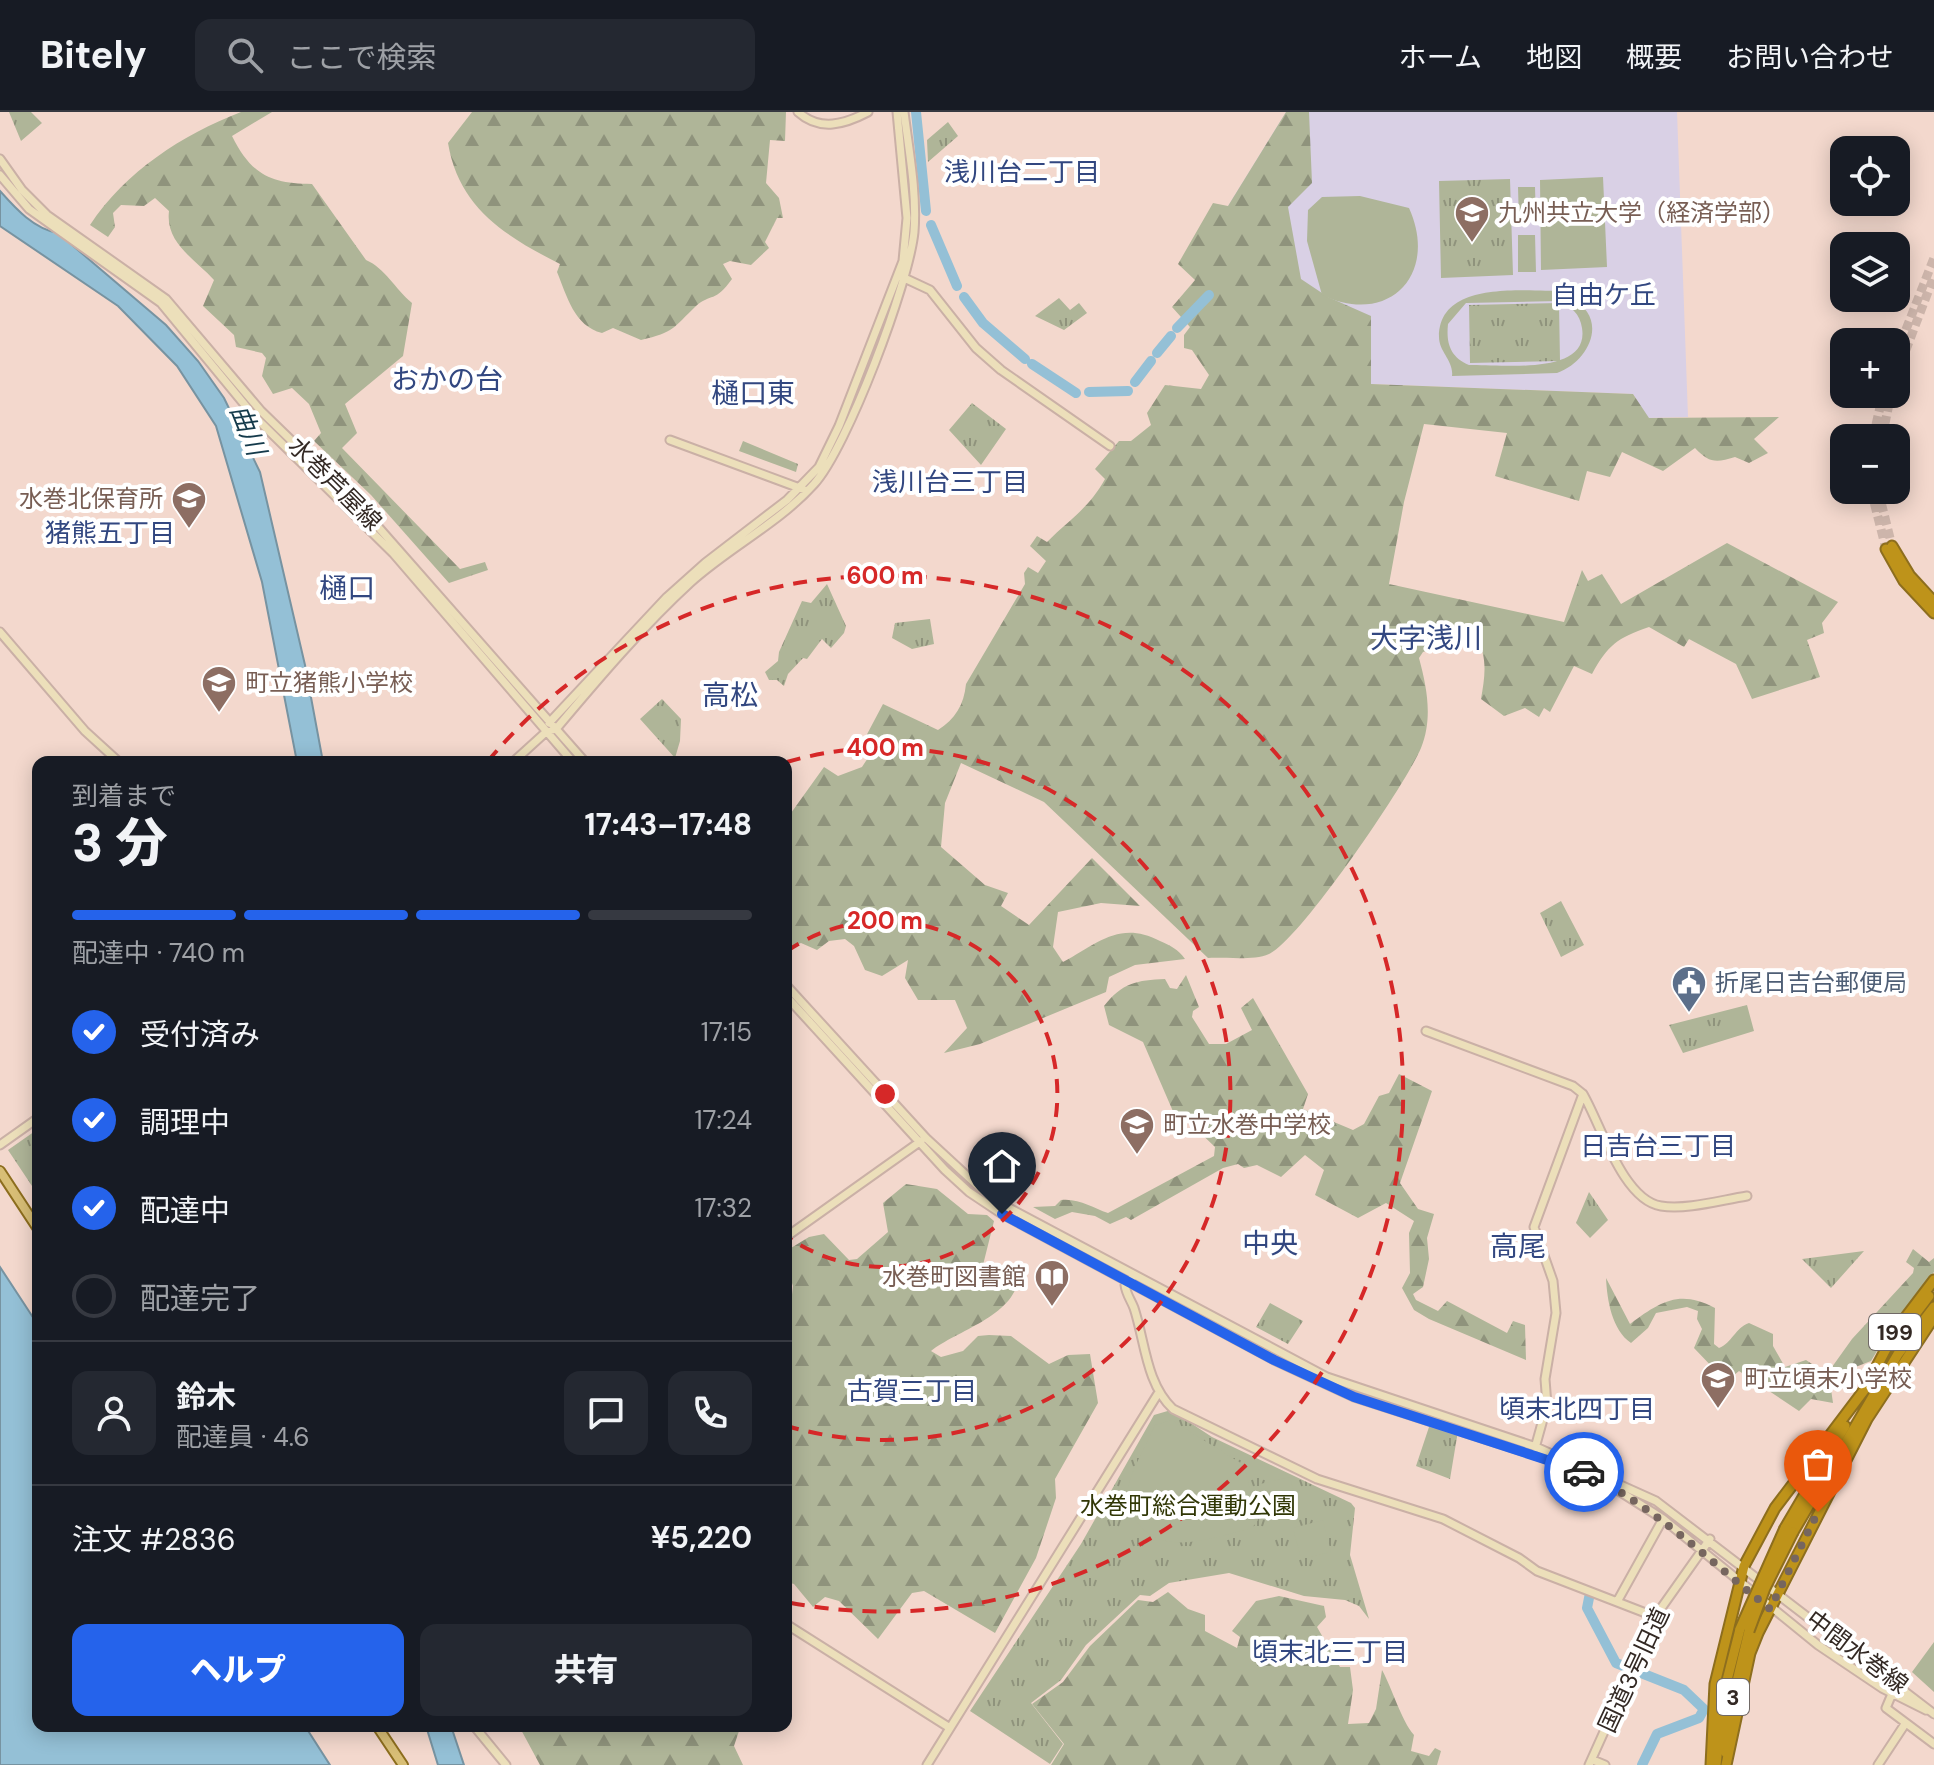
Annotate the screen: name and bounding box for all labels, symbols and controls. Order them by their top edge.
search box [195,19,755,91]
text: Bitely [40,30,147,80]
icon: search [223,33,267,77]
text: ここで検索 [287,38,437,77]
text: ホーム [1399,39,1482,76]
text: 地図 [1526,39,1582,76]
text: 概要 [1626,39,1682,76]
text: お問い合わせ [1726,39,1894,76]
map controls [1830,136,1910,504]
button: locate [1830,136,1910,216]
district label: 浅川台二丁目 [944,155,1100,189]
school or university icon: 九州共立大学（経済学部） [1453,194,1491,244]
place label: 九州共立大学（経済学部） [1498,197,1786,228]
button: layers [1830,232,1910,312]
district label: 自由ケ丘 [1552,278,1656,312]
button: + [1830,328,1910,408]
district label: おかの台 [391,361,503,398]
district label: 樋口東 [711,375,795,412]
water label: 曲川 [222,400,275,463]
button: − [1830,424,1910,504]
street label: 水巻芦屋線 [282,430,389,537]
district label: 浅川台三丁目 [872,465,1028,499]
school or university icon: 水巻北保育所 [170,480,208,530]
place label: 水巻北保育所 [19,483,163,514]
district label: 猪熊五丁目 [45,516,175,550]
text: 600 m [846,560,924,591]
district label: 樋口 [319,570,375,607]
district label: 大字浅川 [1370,620,1482,657]
school or university icon: 町立猪熊小学校 [200,664,238,714]
place label: 町立猪熊小学校 [245,667,413,698]
district label: 高松 [702,677,758,714]
text: 400 m [846,732,924,763]
text: 到着まで [72,779,176,813]
text: 17:43–17:48 [585,805,752,844]
text: 3 分 [72,809,167,877]
text: 200 m [847,905,923,936]
text: 配達中 · 740 m [72,936,245,970]
public building icon: 折尾日吉台郵便局 [1670,964,1708,1014]
place label: 折尾日吉台郵便局 [1715,967,1907,998]
icon: check [72,1010,116,1054]
text: 受付済み [140,1015,260,1054]
text: 17:15 [701,1015,752,1049]
centre of rings [871,1080,899,1108]
icon: check [72,1098,116,1142]
text: 調理中 [140,1103,230,1142]
text: 17:24 [694,1103,752,1137]
school or university icon: 町立水巻中学校 [1118,1106,1156,1156]
place label: 町立水巻中学校 [1163,1109,1331,1140]
district label: 日吉台三丁目 [1580,1129,1736,1163]
pin [968,1132,1036,1214]
icon: home [980,1144,1024,1188]
icon: check [72,1186,116,1230]
text: 配達中 [140,1191,230,1230]
text: 17:32 [694,1191,752,1225]
district label: 中央 [1242,1225,1298,1262]
district label: 高尾 [1490,1228,1546,1265]
library icon: 水巻町図書館 [1033,1258,1071,1308]
place label: 水巻町図書館 [882,1261,1026,1292]
text: 配達完了 [140,1279,260,1318]
road number: 199 [1869,1314,1921,1350]
school or university icon: 町立頃末小学校 [1699,1360,1737,1410]
place label: 町立頃末小学校 [1744,1363,1912,1394]
button: person [72,1371,156,1455]
button: chat [564,1371,648,1455]
button: phone [668,1371,752,1455]
district label: 古賀三丁目 [847,1374,977,1408]
text: 鈴木 [176,1377,236,1416]
district label: 頃末北四丁目 [1499,1392,1655,1426]
text: 配達員 · 4.6 [176,1420,309,1454]
pin [1784,1430,1852,1512]
courier [1544,1432,1624,1512]
icon: bag [1796,1442,1840,1486]
icon: car [1562,1450,1606,1494]
park label: 水巻町総合運動公園 [1080,1490,1296,1521]
text: ¥5,220 [651,1518,752,1557]
text: 注文 #2836 [72,1520,236,1559]
street label: 国道3号旧道 [1591,1602,1676,1737]
street label: 中間水巻線 [1800,1603,1915,1700]
button: ヘルプ [72,1624,404,1716]
button: 共有 [420,1624,752,1716]
district label: 頃末北三丁目 [1252,1635,1408,1669]
road number: 3 [1717,1679,1749,1715]

